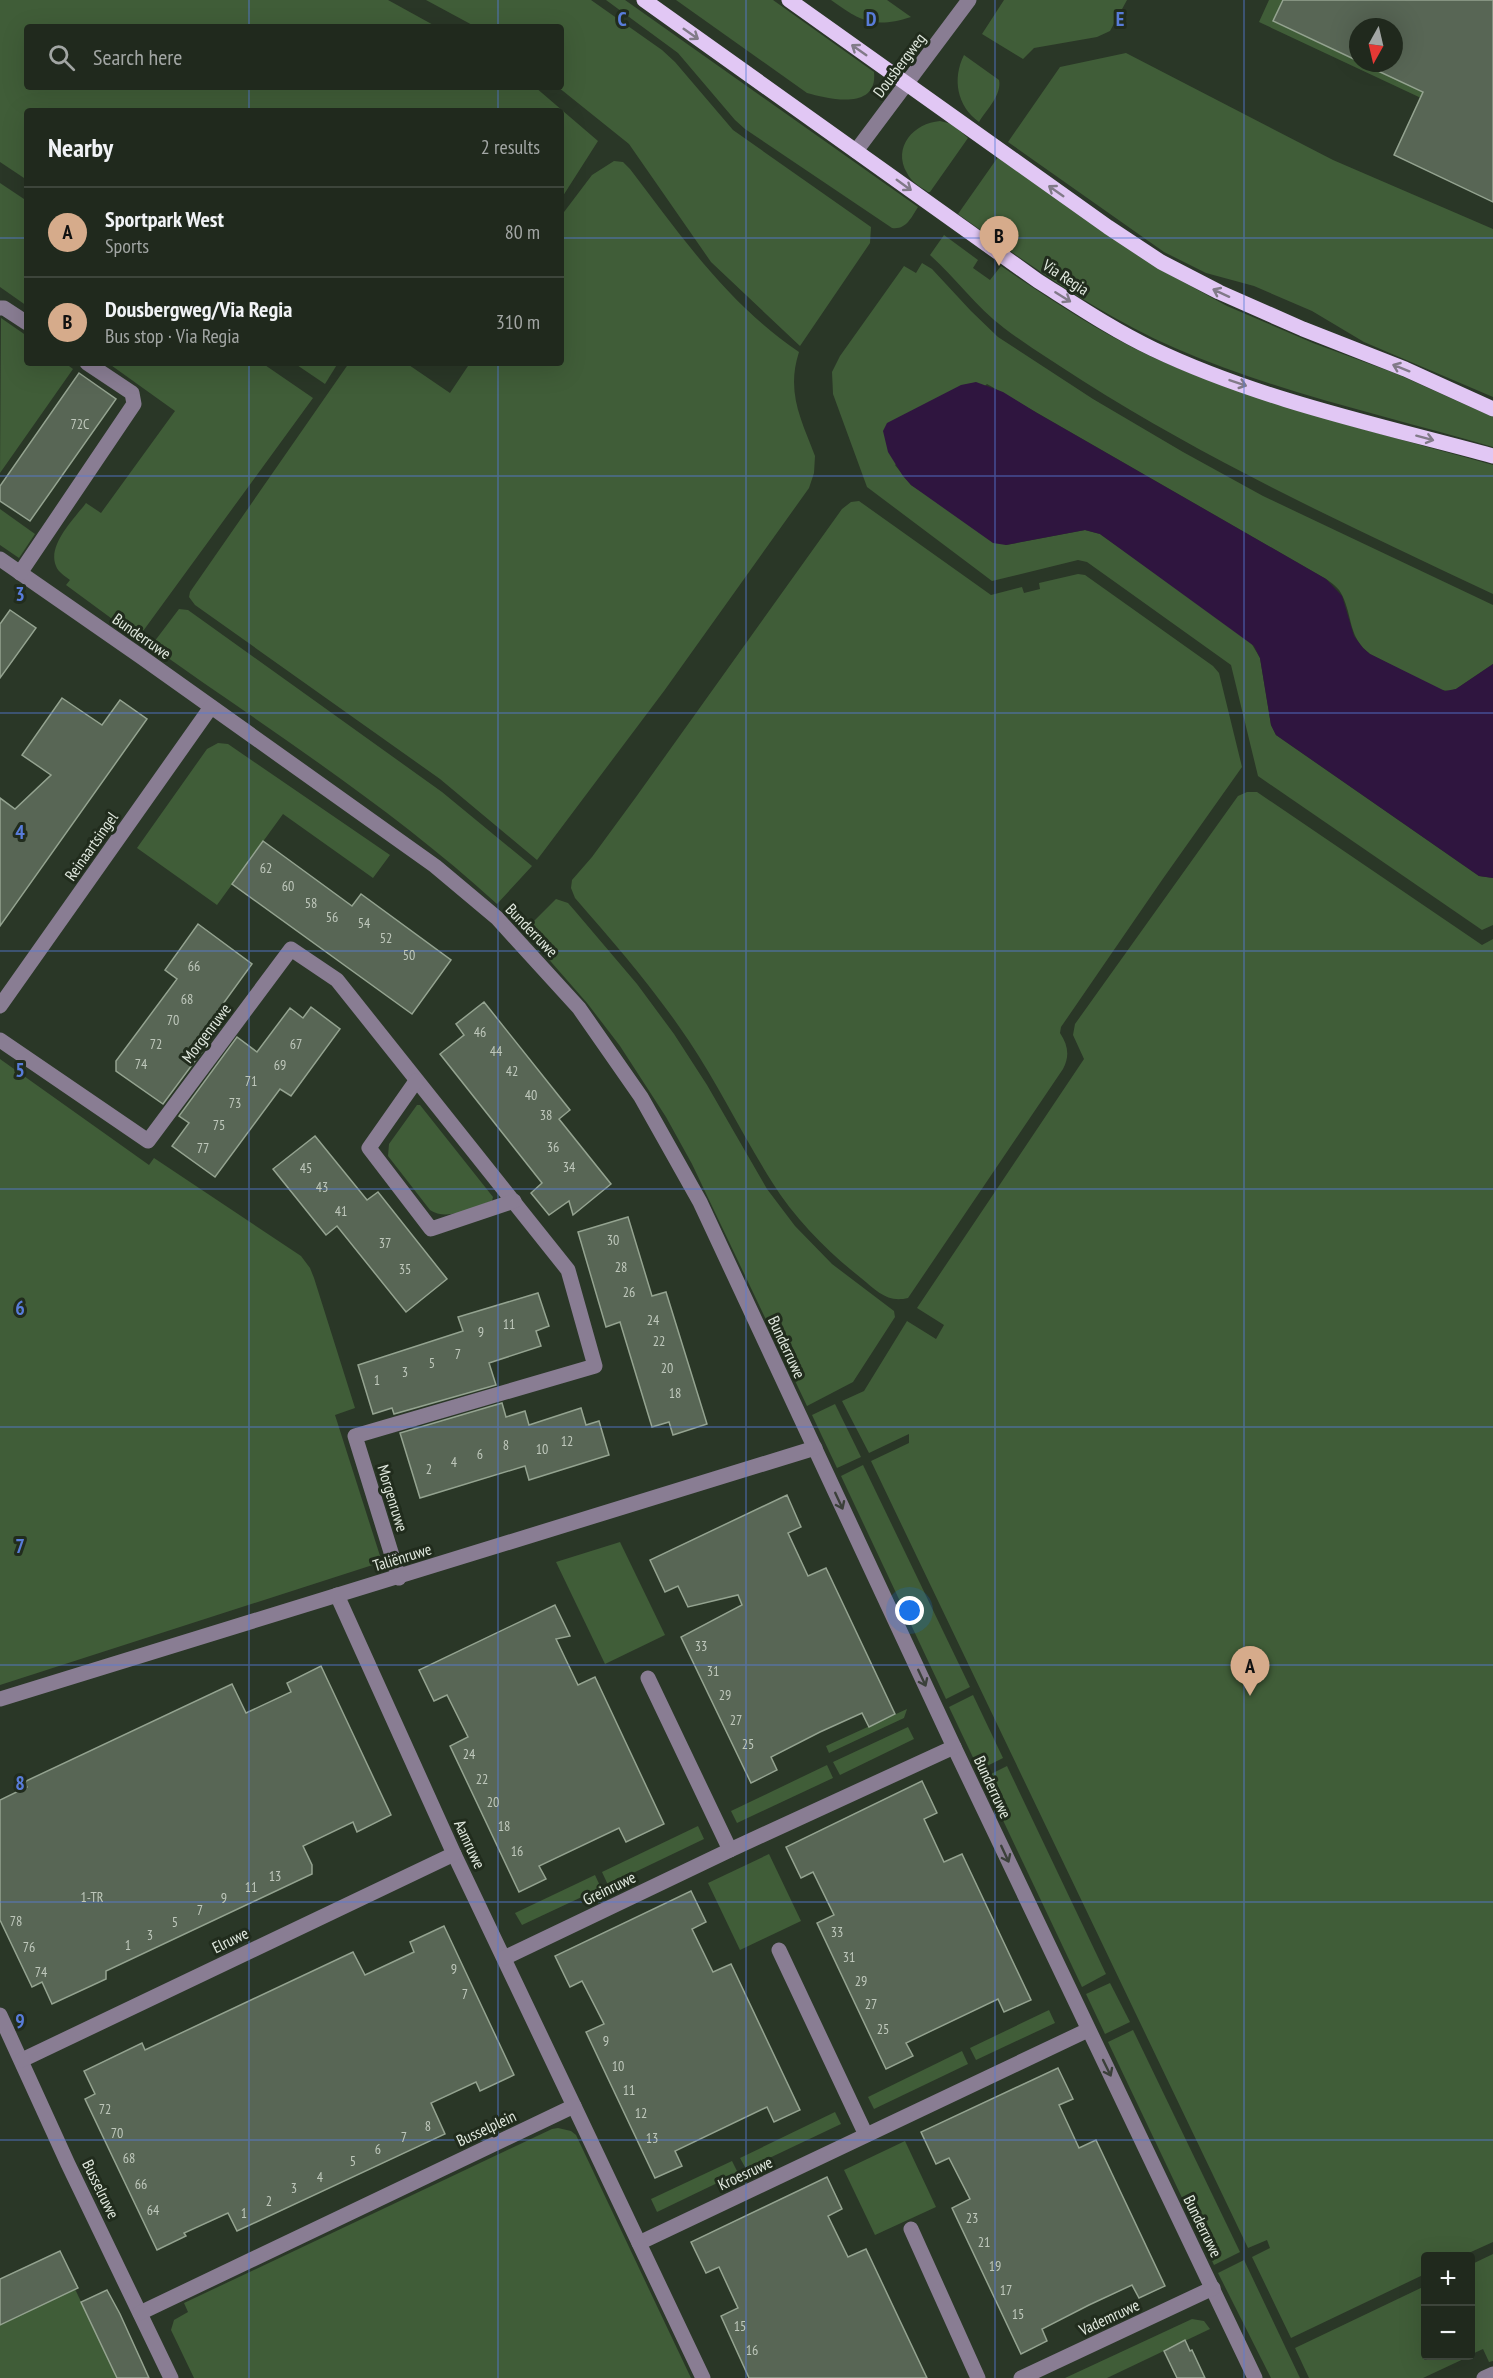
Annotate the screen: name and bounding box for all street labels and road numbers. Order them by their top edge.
street label: Dousbergweg [868,29,930,101]
street label: Via Regia [1038,254,1093,299]
street label: Bunderruwe [109,609,175,663]
street label: Reinaartsingel [60,808,122,884]
street label: Bunderruwe [502,899,562,961]
street label: Morgenruwe [177,999,235,1067]
street label: Bunderruwe [764,1313,810,1381]
street label: Morgenruwe [373,1462,413,1534]
street label: Taliënruwe [370,1539,434,1575]
street label: Bunderruwe [970,1753,1016,1821]
street label: Aamruwe [450,1816,490,1872]
street label: Greinruwe [579,1867,639,1909]
street label: Elruwe [209,1923,251,1957]
street label: Busselplein [453,2106,519,2150]
street label: Kroesruwe [714,2152,776,2194]
street label: Busselruwe [78,2156,124,2222]
street label: Bunderruwe [1179,2192,1227,2260]
street label: Vademruwe [1075,2294,1142,2340]

